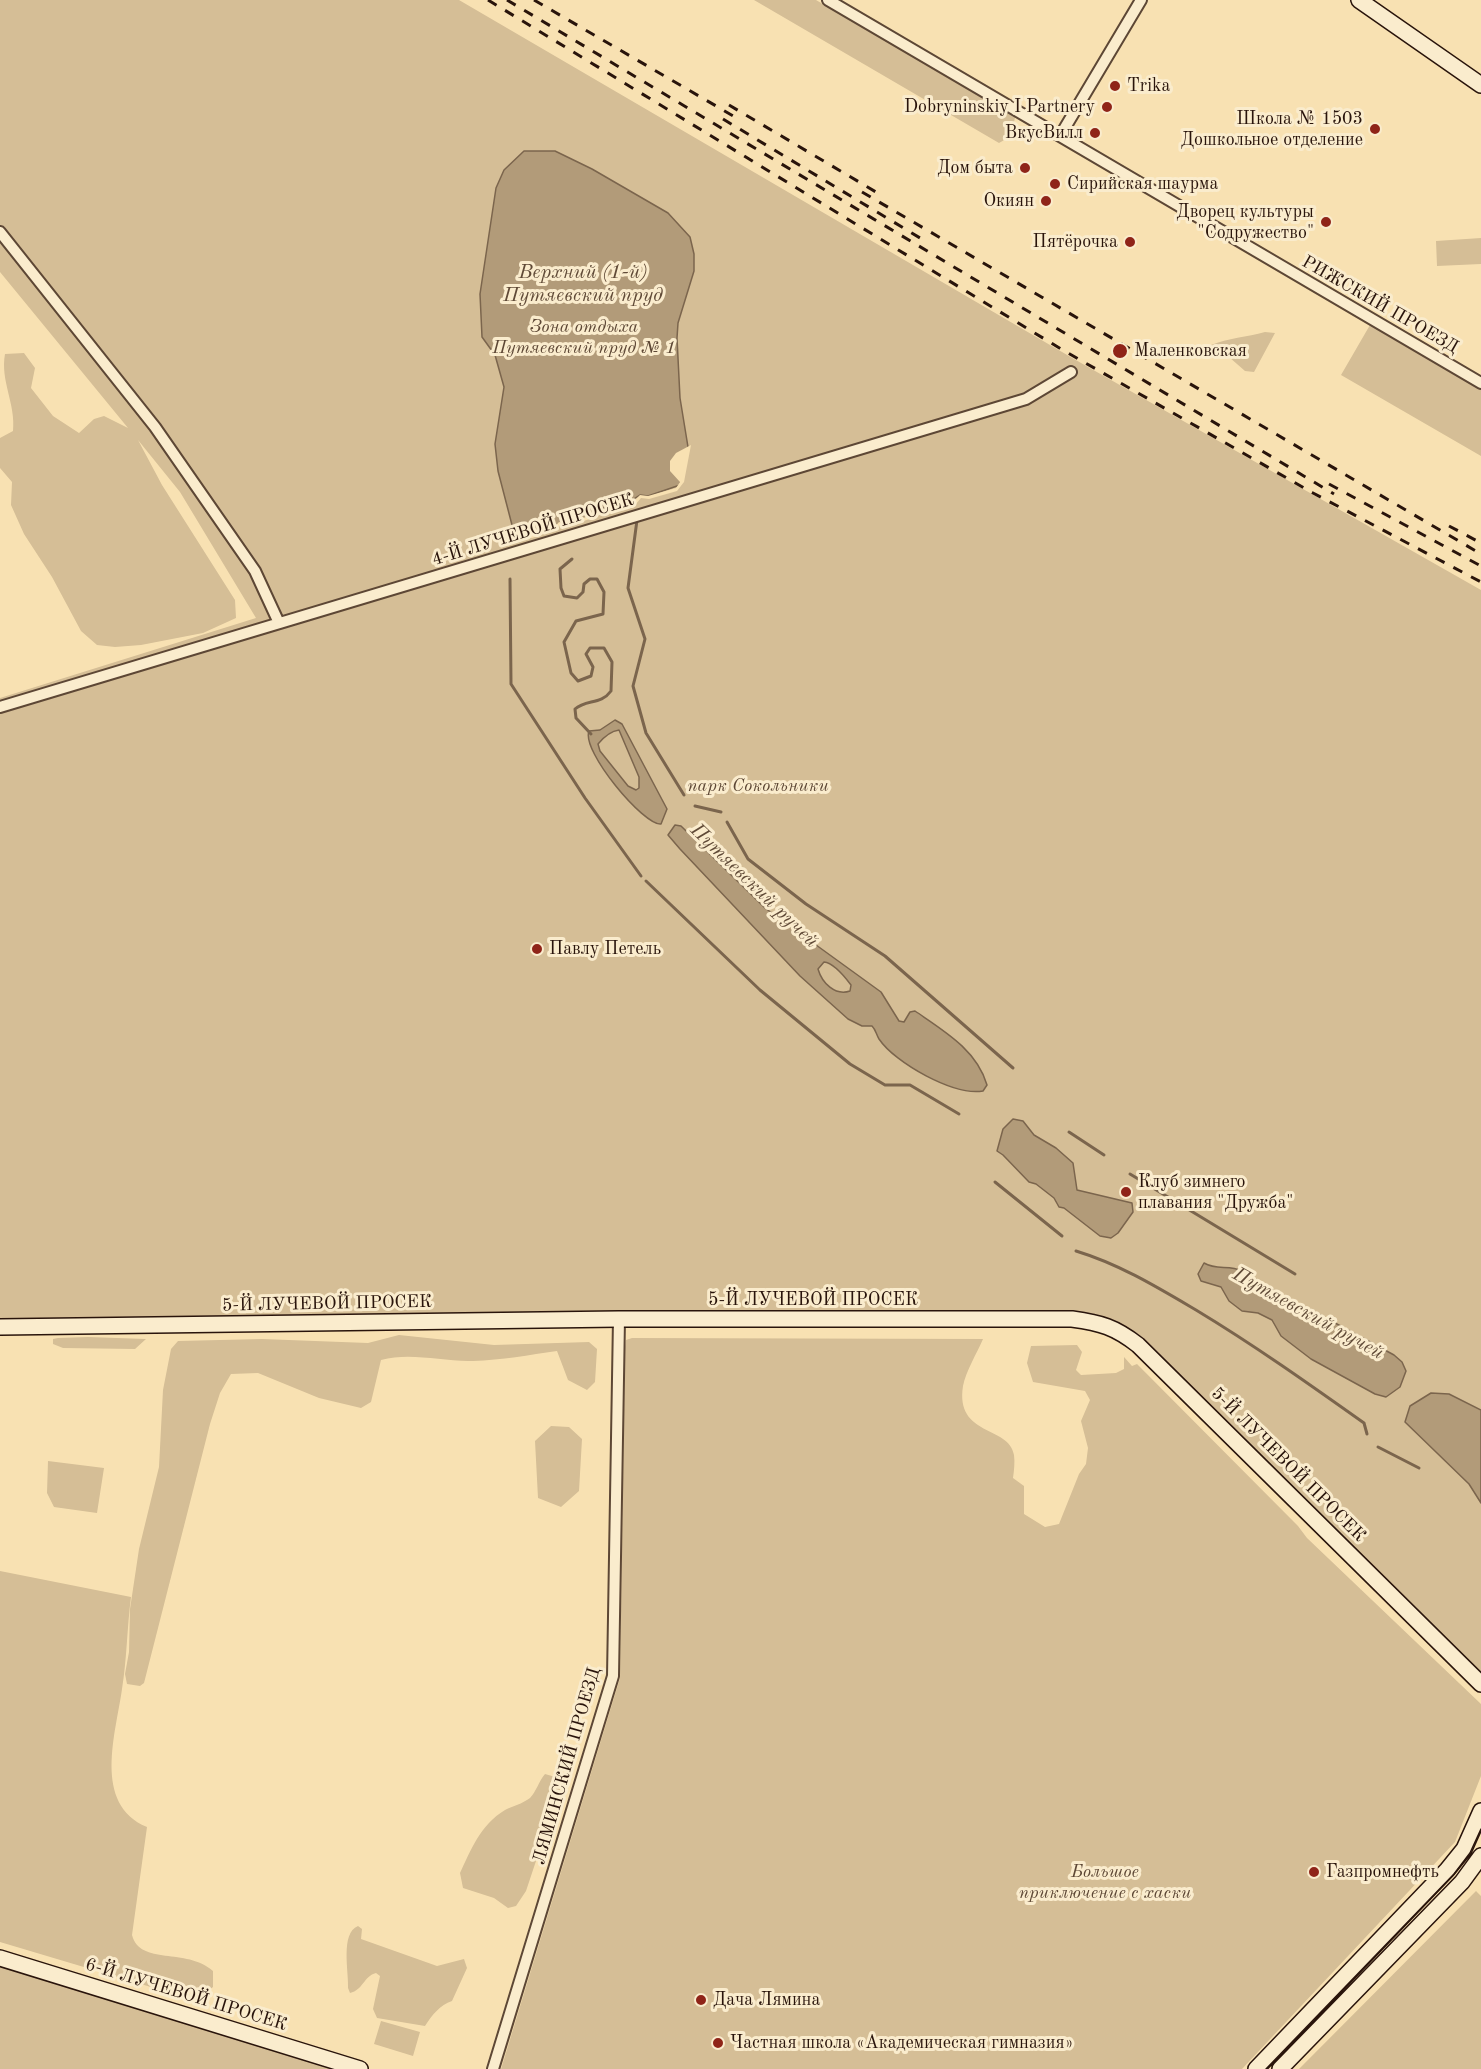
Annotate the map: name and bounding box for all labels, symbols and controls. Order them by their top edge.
place label: Trika [1127,75,1170,97]
marker: Trika [1108,79,1122,93]
place label: Dobryninskiy I Partnery [904,96,1095,118]
marker: Dobryninskiy I Partnery [1100,100,1114,114]
place label: Школа № 1503 Дошкольное отделение [1181,108,1363,150]
place label: ВкусВилл [1005,122,1083,144]
marker: Школа № 1503 Дошкольное отделение [1368,122,1382,136]
marker: ВкусВилл [1088,126,1102,140]
place label: Дом быта [937,157,1013,179]
marker: Дом быта [1018,161,1032,175]
place label: Сирийская шаурма [1067,173,1218,195]
marker: Сирийская шаурма [1048,177,1062,191]
place label: Окиян [983,190,1034,212]
marker: Окиян [1039,194,1053,208]
place label: Дворец культуры "Содружество" [1176,201,1314,244]
marker: Дворец культуры "Содружество" [1319,215,1333,229]
place label: Пятёрочка [1033,231,1118,253]
marker: Пятёрочка [1123,235,1137,249]
street label: РИЖСКИЙ ПРОЕЗД [1298,251,1462,359]
water label: Верхний (1-й) Путяевский пруд [503,261,663,308]
park label: Зона отдыха Путяевский пруд № 1 [492,316,676,358]
place label: Маленковская [1134,340,1247,362]
marker: Маленковская [1111,342,1129,360]
street label: 4-Й ЛУЧЕВОЙ ПРОСЕК [429,489,637,571]
park label: парк Сокольники [687,775,829,797]
water label: Путяевский ручей [685,819,823,953]
place label: Павлу Петель [549,938,661,960]
marker: Павлу Петель [530,942,544,956]
place label: Клуб зимнего плавания "Дружба" [1138,1171,1293,1214]
marker: Клуб зимнего плавания "Дружба" [1119,1185,1133,1199]
water label: Путяевский ручей [1228,1262,1388,1366]
street label: 5-Й ЛУЧЕВОЙ ПРОСЕК [708,1289,918,1311]
street label: 5-Й ЛУЧЕВОЙ ПРОСЕК [222,1291,432,1317]
street label: 5-Й ЛУЧЕВОЙ ПРОСЕК [1206,1383,1370,1547]
street label: ЛЯМИНСКИЙ ПРОЕЗД [528,1665,606,1867]
park label: Большое приключение с хаски [1019,1861,1191,1904]
place label: Газпромнефть [1326,1861,1439,1883]
marker: Газпромнефть [1307,1865,1321,1879]
street label: 6-Й ЛУЧЕВОЙ ПРОСЕК [82,1954,290,2036]
place label: Дача Лямина [713,1989,820,2011]
marker: Дача Лямина [694,1993,708,2007]
place label: Частная школа «Академическая гимназия» [730,2032,1073,2054]
marker: Частная школа «Академическая гимназия» [711,2036,725,2050]

